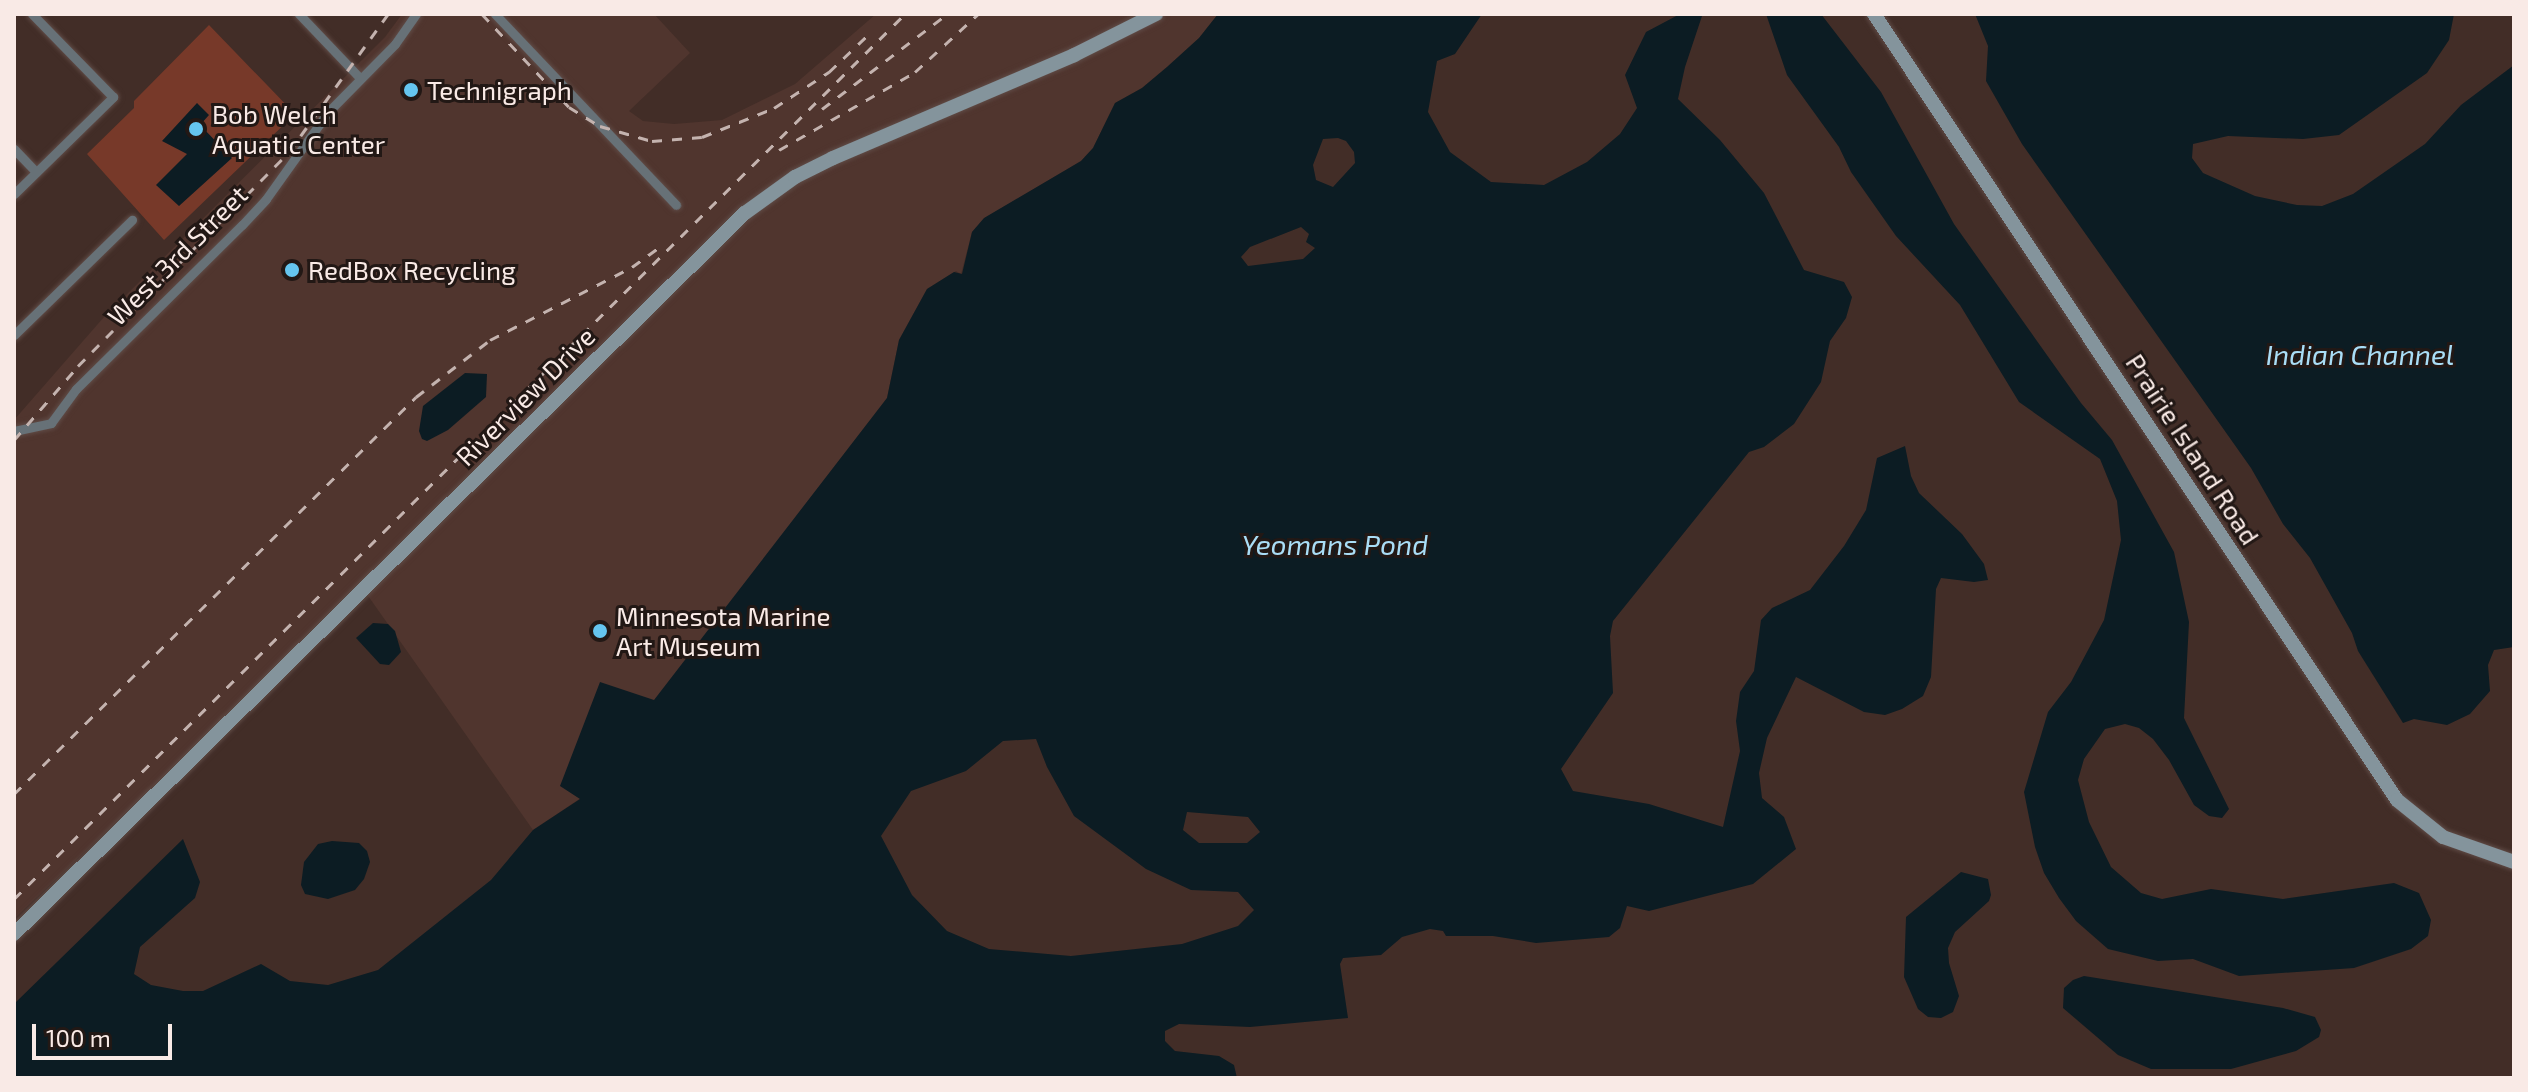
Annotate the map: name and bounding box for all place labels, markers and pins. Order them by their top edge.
place label: Technigraph [427,74,572,106]
marker: Technigraph [402,81,420,99]
place label: Bob Welch Aquatic Center [212,98,385,160]
marker: Bob Welch Aquatic Center [187,120,205,138]
place label: RedBox Recycling [308,254,516,286]
marker: RedBox Recycling [283,261,301,279]
place label: Minnesota Marine Art Museum [616,600,830,662]
marker: Minnesota Marine Art Museum [591,622,609,640]

